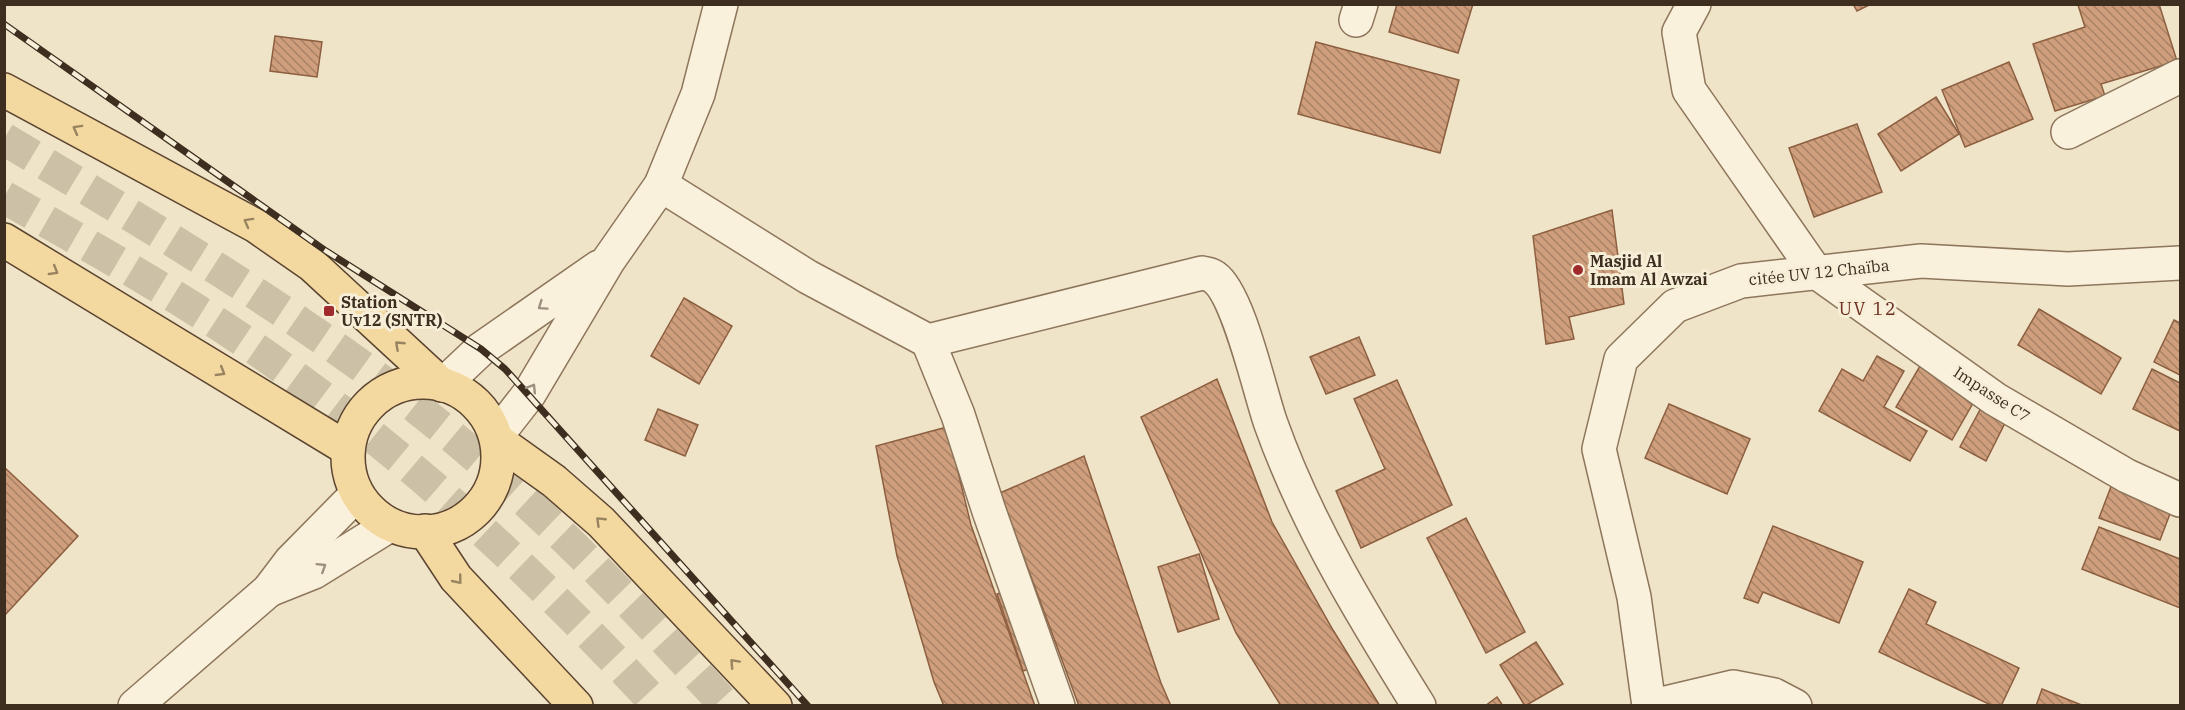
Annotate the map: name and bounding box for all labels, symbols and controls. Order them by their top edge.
one-way arrow [73,125,83,136]
one-way arrow [244,218,254,230]
place label: Masjid Al Imam Al Awzai [1590,251,1708,289]
street label: citée UV 12 Chaïba [1748,255,1891,289]
one-way arrow [48,263,58,275]
marker: Masjid Al Imam Al Awzai [1571,263,1585,277]
place label: Station Uv12 (SNTR) [341,292,443,330]
district label: UV 12 [1839,297,1897,320]
one-way arrow [538,299,549,310]
marker: Station Uv12 (SNTR) [322,304,336,318]
one-way arrow [396,341,407,352]
street label: Impasse C7 [1950,362,2034,426]
one-way arrow [215,365,225,377]
one-way arrow [525,384,537,394]
one-way arrow [597,518,608,529]
one-way arrow [316,562,326,574]
one-way arrow [451,573,462,584]
one-way arrow [731,659,742,670]

